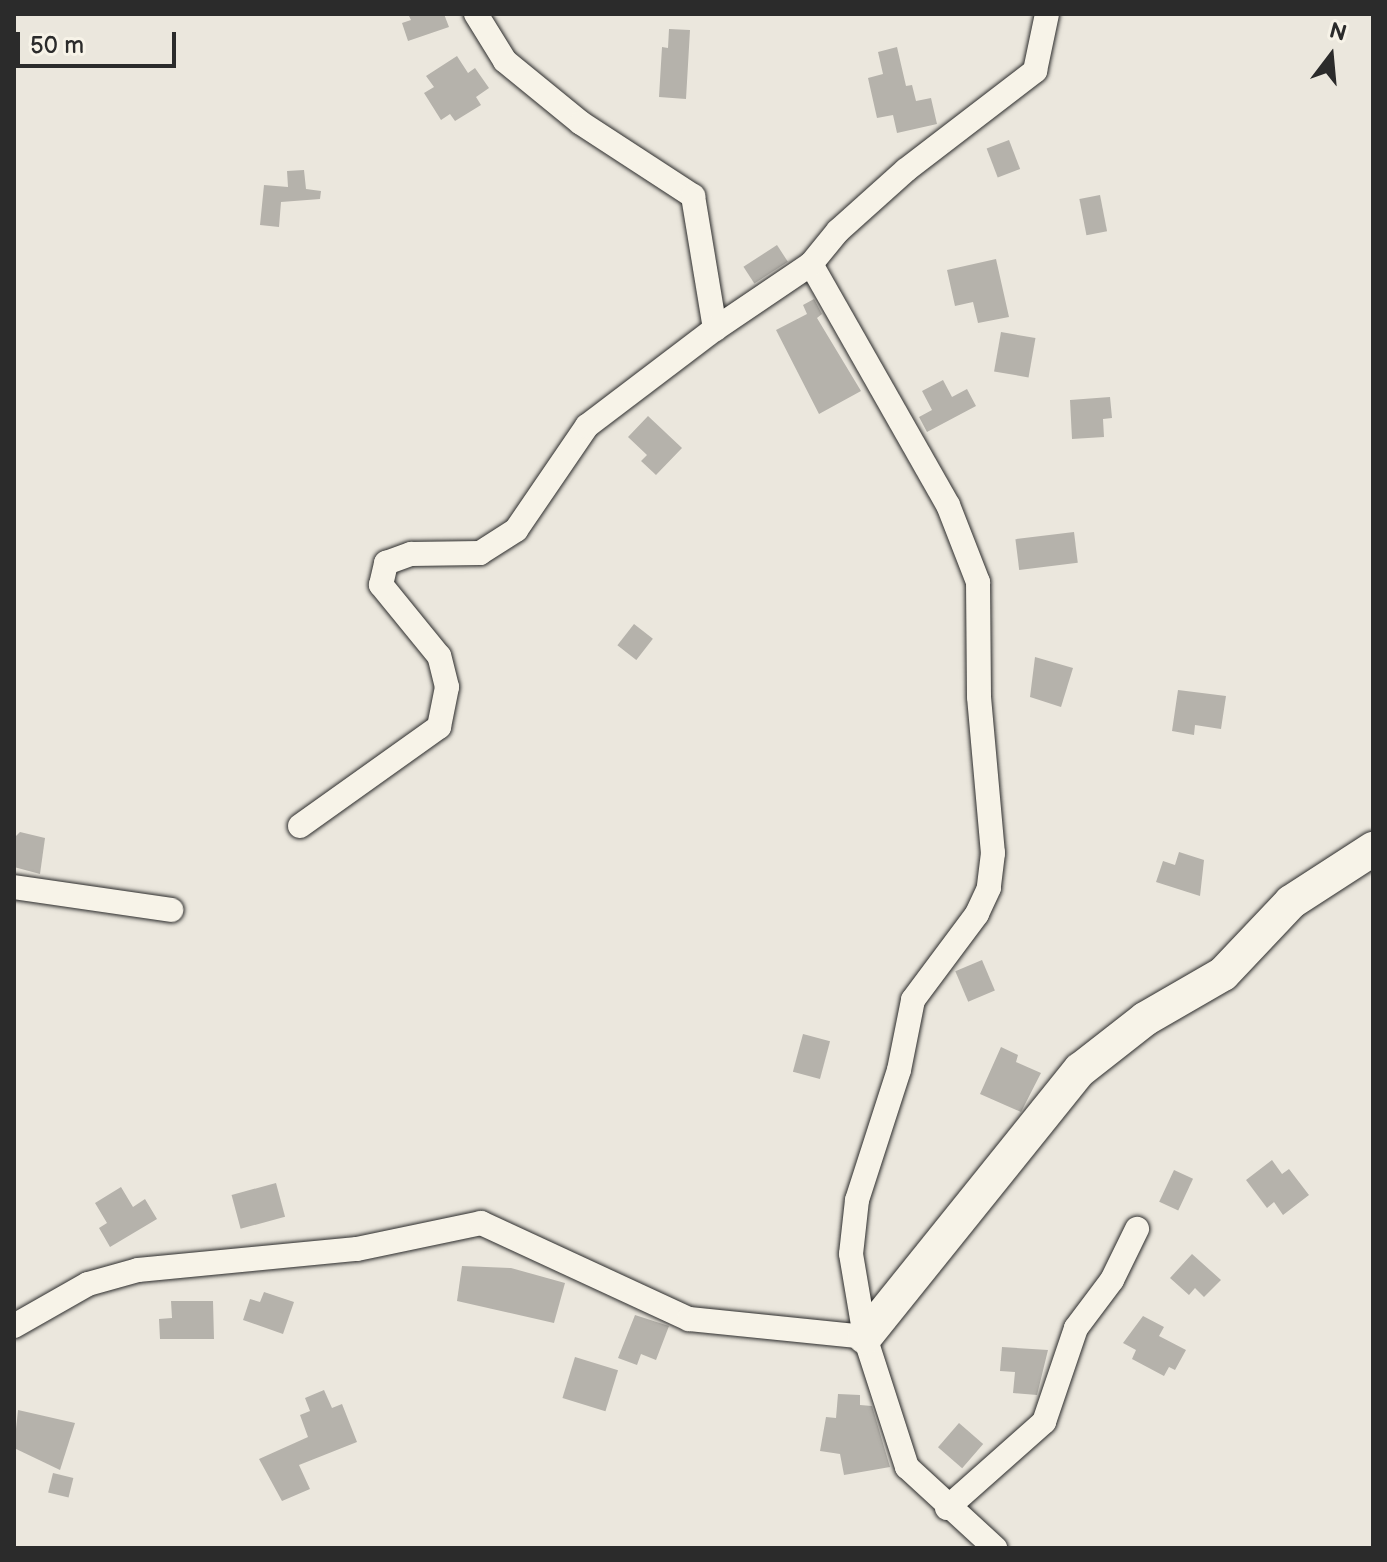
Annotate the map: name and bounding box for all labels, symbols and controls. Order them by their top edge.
scale bar [20,16,180,66]
north arrow [1291,16,1371,96]
text: N [1326,17,1349,48]
text: 50 m [30,31,84,60]

